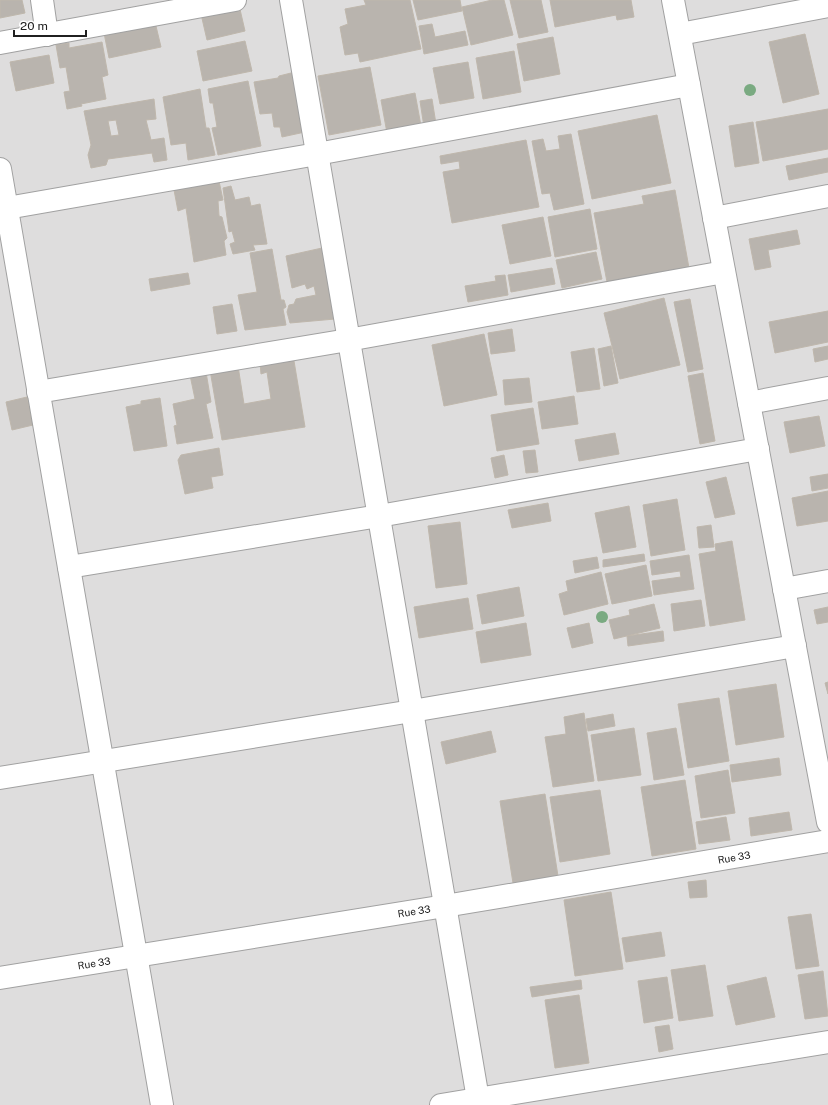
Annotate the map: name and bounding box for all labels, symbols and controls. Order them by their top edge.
scale bar [14,12,86,38]
text: 20 m [20,19,48,33]
street label: Rue 33 [717,848,751,866]
street label: Rue 33 [397,902,431,920]
street label: Rue 33 [77,954,111,972]

